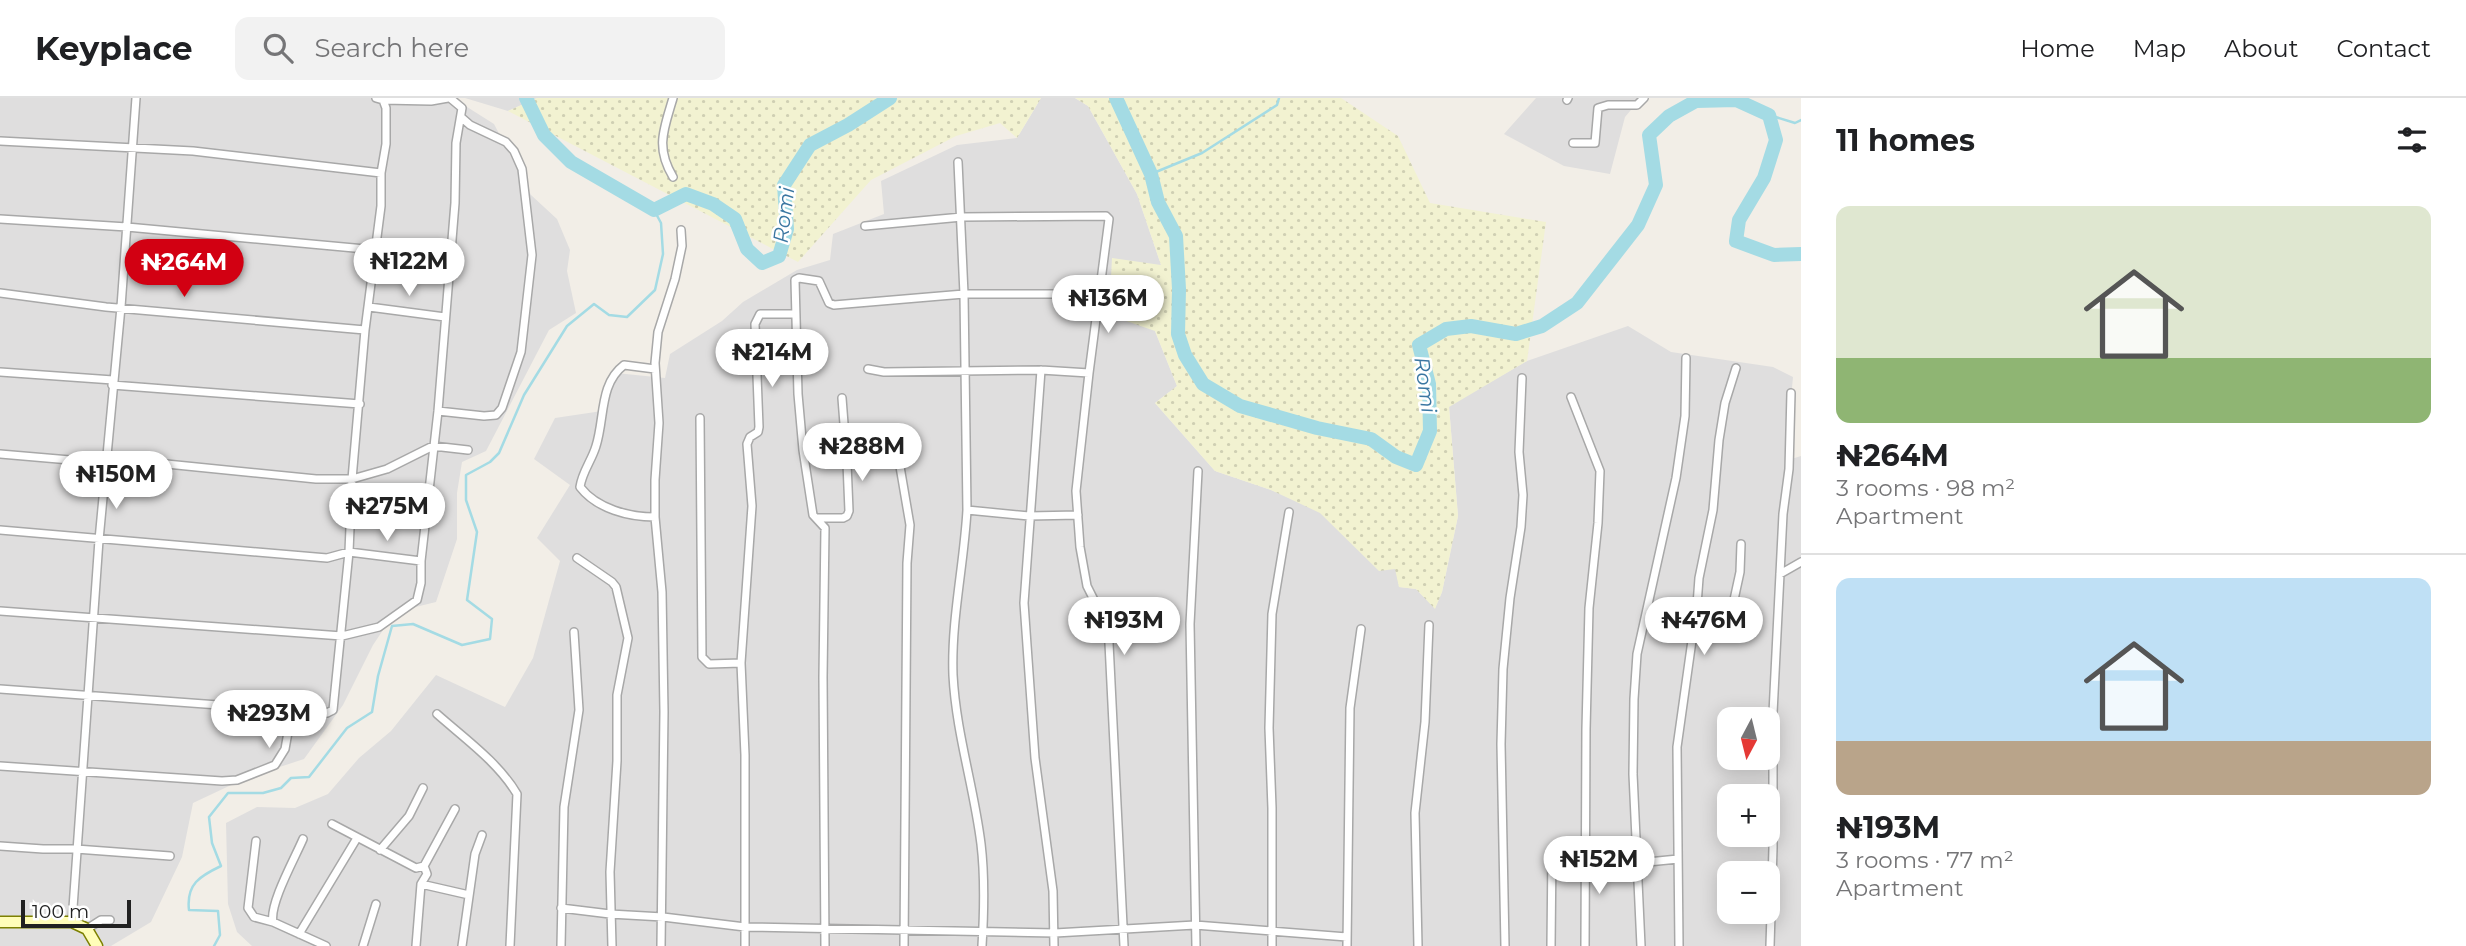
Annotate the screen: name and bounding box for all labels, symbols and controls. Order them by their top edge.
search box [235,17,725,80]
text: Keyplace [35,28,193,68]
icon: search [259,29,297,67]
text: Search here [315,32,469,64]
text: Home [2020,34,2095,63]
text: Map [2133,34,2186,63]
text: About [2224,34,2298,63]
text: Contact [2336,34,2431,63]
icon: filters [2393,121,2431,159]
text: 11 homes [1836,122,1975,159]
water label: Romi [768,185,799,244]
pin: ₦122M [360,238,458,298]
pin: ₦264M [135,240,233,299]
text: ₦122M [370,247,448,275]
text: ₦264M [141,248,227,276]
icon: home [2071,251,2197,377]
pin: ₦136M [1059,275,1157,335]
text: ₦136M [1068,284,1148,312]
pin: ₦214M [723,330,821,389]
text: ₦214M [731,338,813,366]
water label: Romi [1409,355,1442,415]
pin: ₦288M [813,424,911,483]
text: ₦288M [819,432,905,460]
text: ₦264M [1836,437,1949,474]
pin: ₦150M [67,452,165,511]
text: ₦150M [75,460,157,488]
text: 3 rooms · 98 m² [1836,474,2015,502]
pin: ₦275M [338,484,436,543]
text: ₦275M [345,492,429,520]
text: Apartment [1836,502,1964,530]
pin: ₦193M [1075,598,1173,657]
pin: ₦476M [1655,598,1753,657]
text: ₦193M [1084,606,1164,634]
text: ₦476M [1661,606,1747,634]
icon: home [2071,623,2197,749]
pin: ₦293M [220,690,318,750]
text: ₦293M [227,699,311,727]
north arrow [1717,707,1780,770]
map controls [1717,707,1780,924]
button: + [1717,784,1780,847]
text: ₦193M [1836,809,1940,846]
pin: ₦152M [1550,836,1648,896]
text: ₦152M [1560,845,1638,873]
text: 3 rooms · 77 m² [1836,846,2014,874]
button: − [1717,861,1780,924]
text: Apartment [1836,874,1964,902]
scale bar [21,897,131,929]
text: 100 m [32,900,89,923]

